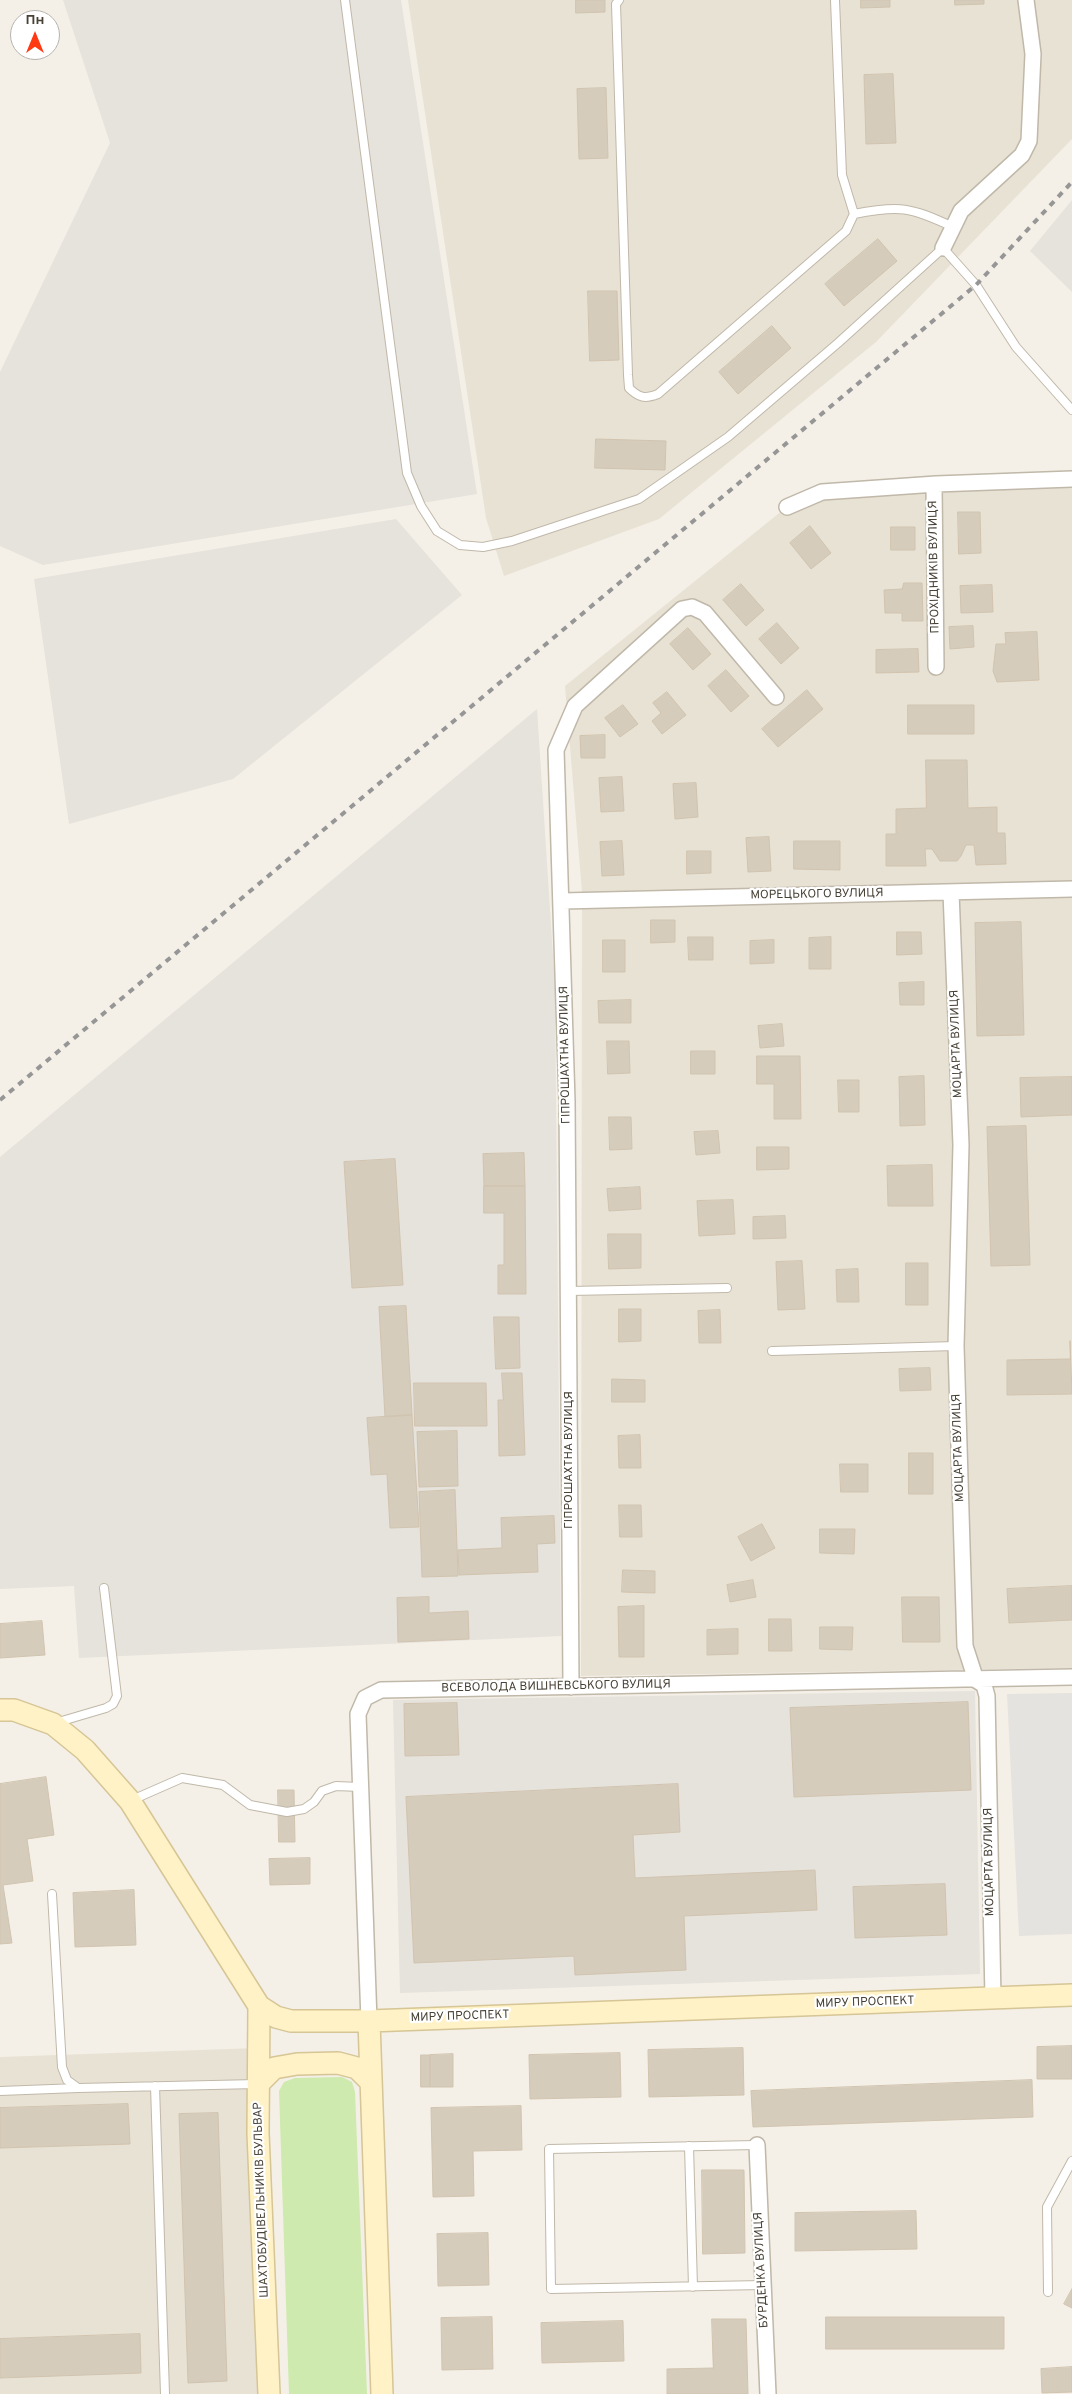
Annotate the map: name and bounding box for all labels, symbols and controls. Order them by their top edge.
north arrow [10,10,60,60]
text: Пн [26,12,44,29]
street label: ПРОХІДНИКІВ ВУЛИЦЯ [927,500,943,634]
street label: МОРЕЦЬКОГО ВУЛИЦЯ [750,887,884,903]
street label: ГІПРОШАХТНА ВУЛИЦЯ [558,986,574,1124]
street label: МОЦАРТА ВУЛИЦЯ [948,990,966,1098]
street label: ГІПРОШАХТНА ВУЛИЦЯ [563,1391,577,1529]
street label: МОЦАРТА ВУЛИЦЯ [950,1394,968,1502]
street label: ВСЕВОЛОДА ВИШНЕВСЬКОГО ВУЛИЦЯ [441,1678,671,1696]
street label: МОЦАРТА ВУЛИЦЯ [982,1808,998,1916]
street label: МИРУ ПРОСПЕКТ [815,1994,915,2012]
street label: МИРУ ПРОСПЕКТ [410,2008,510,2026]
street label: ШАХТОБУДІВЕЛЬНИКІВ БУЛЬВАР [251,2102,273,2298]
street label: БУРДЕНКА ВУЛИЦЯ [752,2212,772,2328]

